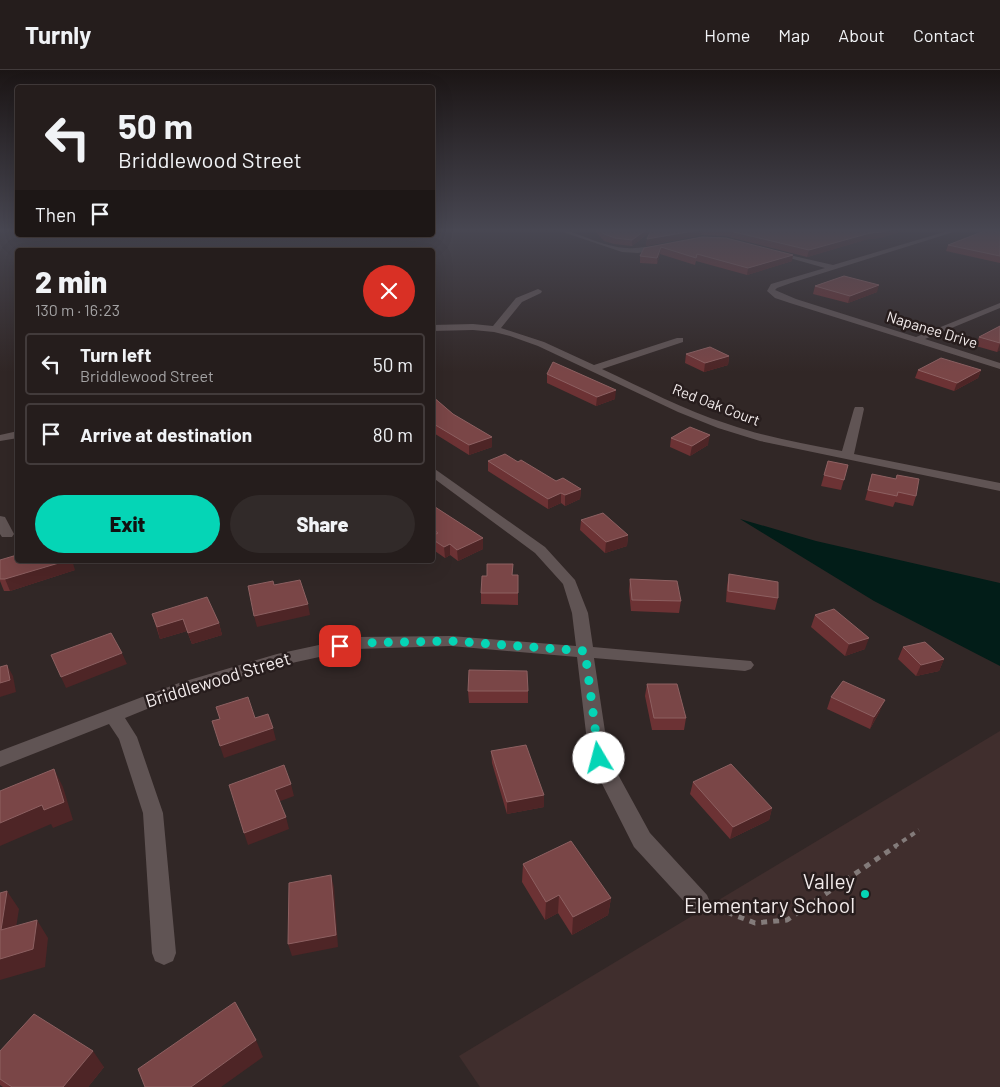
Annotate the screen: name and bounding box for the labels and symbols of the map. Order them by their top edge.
street label: Napanee Drive [885,307,980,351]
street label: Red Oak Court [670,379,763,429]
pin [319,625,361,667]
street label: Briddlewood Street [143,647,293,712]
position arrow [572,731,624,783]
place label: Valley Elementary School [684,868,855,917]
marker: Valley Elementary School [859,888,871,900]

